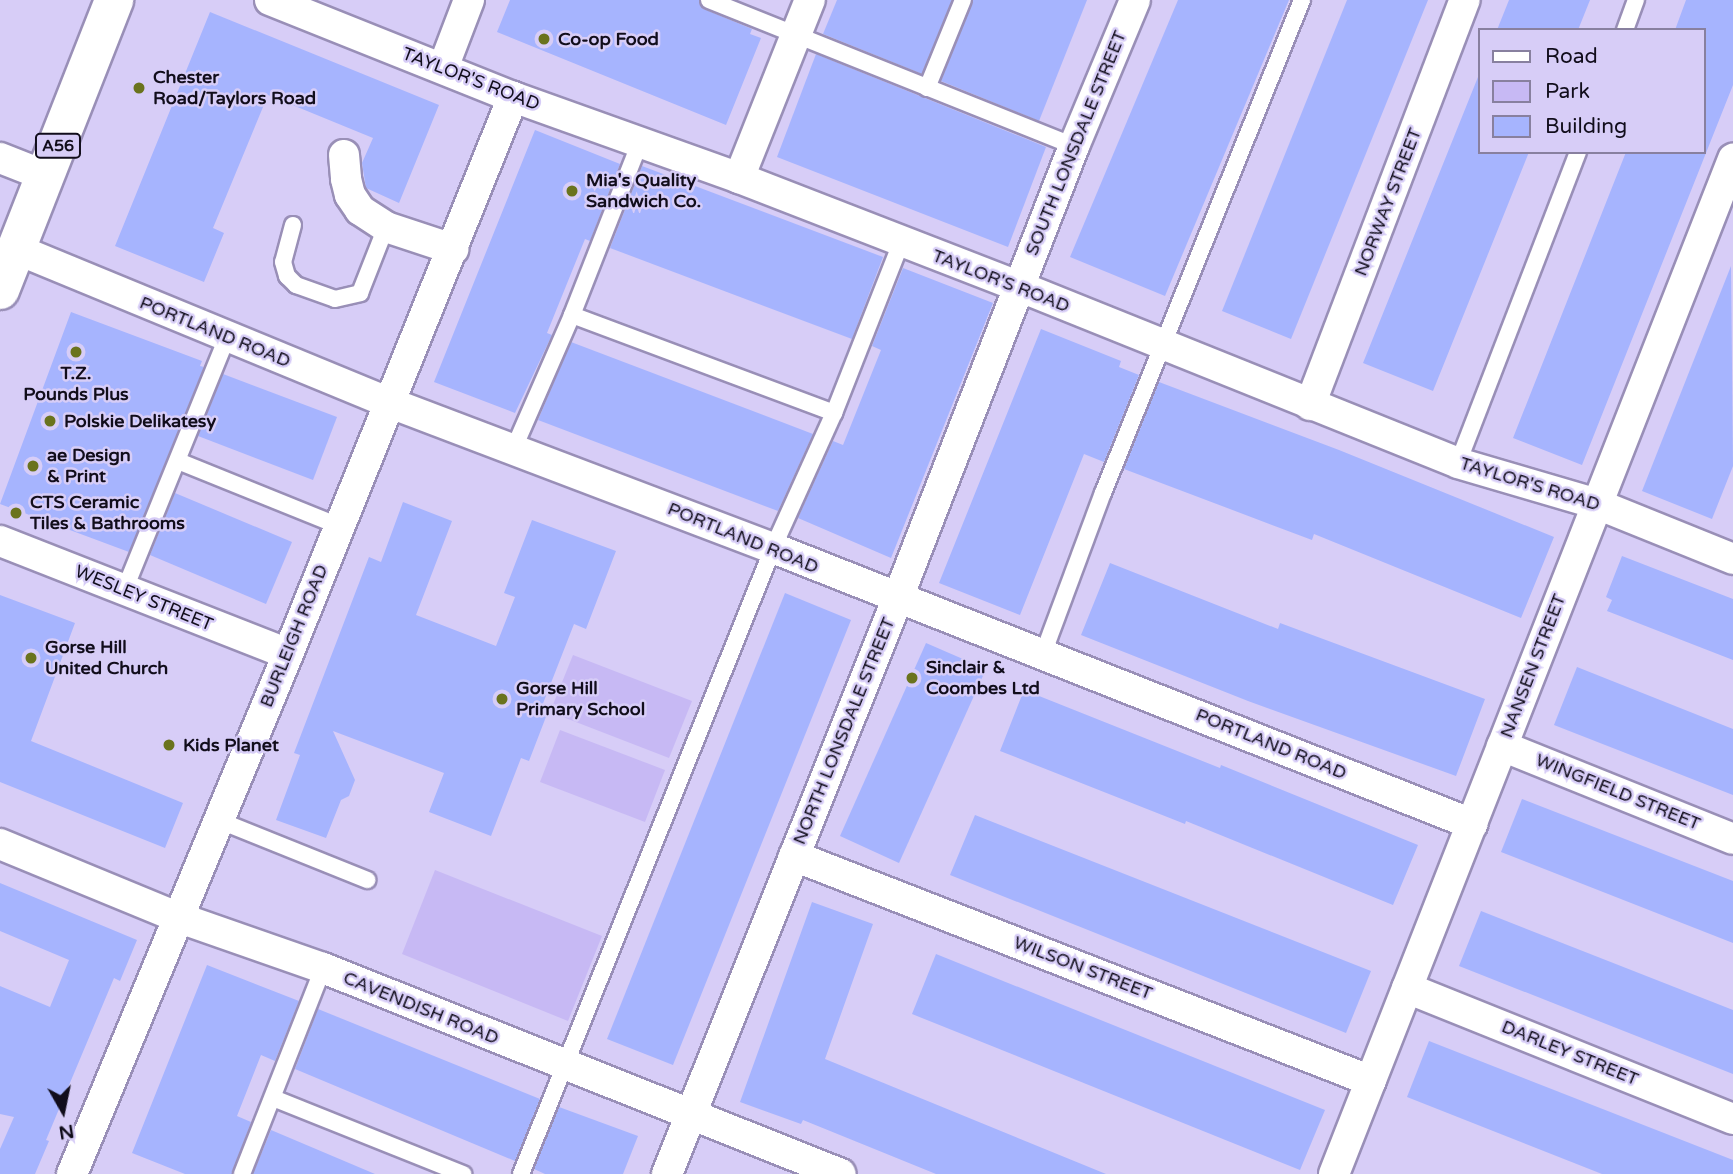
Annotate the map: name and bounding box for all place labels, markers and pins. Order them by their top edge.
place label: Co-op Food [558,28,659,50]
marker: Co-op Food [536,31,552,47]
place label: Chester Road/Taylors Road [153,67,316,110]
marker: Chester Road/Taylors Road [131,80,147,96]
place label: Mia's Quality Sandwich Co. [586,170,701,212]
marker: Mia's Quality Sandwich Co. [564,183,580,199]
marker: T.Z. Pounds Plus [68,344,84,360]
place label: T.Z. Pounds Plus [23,363,129,406]
place label: Polskie Delikatesy [64,410,216,432]
marker: Polskie Delikatesy [42,413,58,429]
place label: ae Design & Print [47,445,131,488]
marker: ae Design & Print [25,458,41,474]
place label: CTS Ceramic Tiles & Bathrooms [30,492,185,534]
marker: CTS Ceramic Tiles & Bathrooms [8,505,24,521]
place label: Gorse Hill United Church [45,637,168,680]
marker: Gorse Hill United Church [23,650,39,666]
place label: Sinclair & Coombes Ltd [926,657,1040,700]
marker: Sinclair & Coombes Ltd [904,670,920,686]
place label: Gorse Hill Primary School [516,678,645,720]
marker: Gorse Hill Primary School [494,691,510,707]
place label: Kids Planet [183,734,279,756]
marker: Kids Planet [161,737,177,753]

